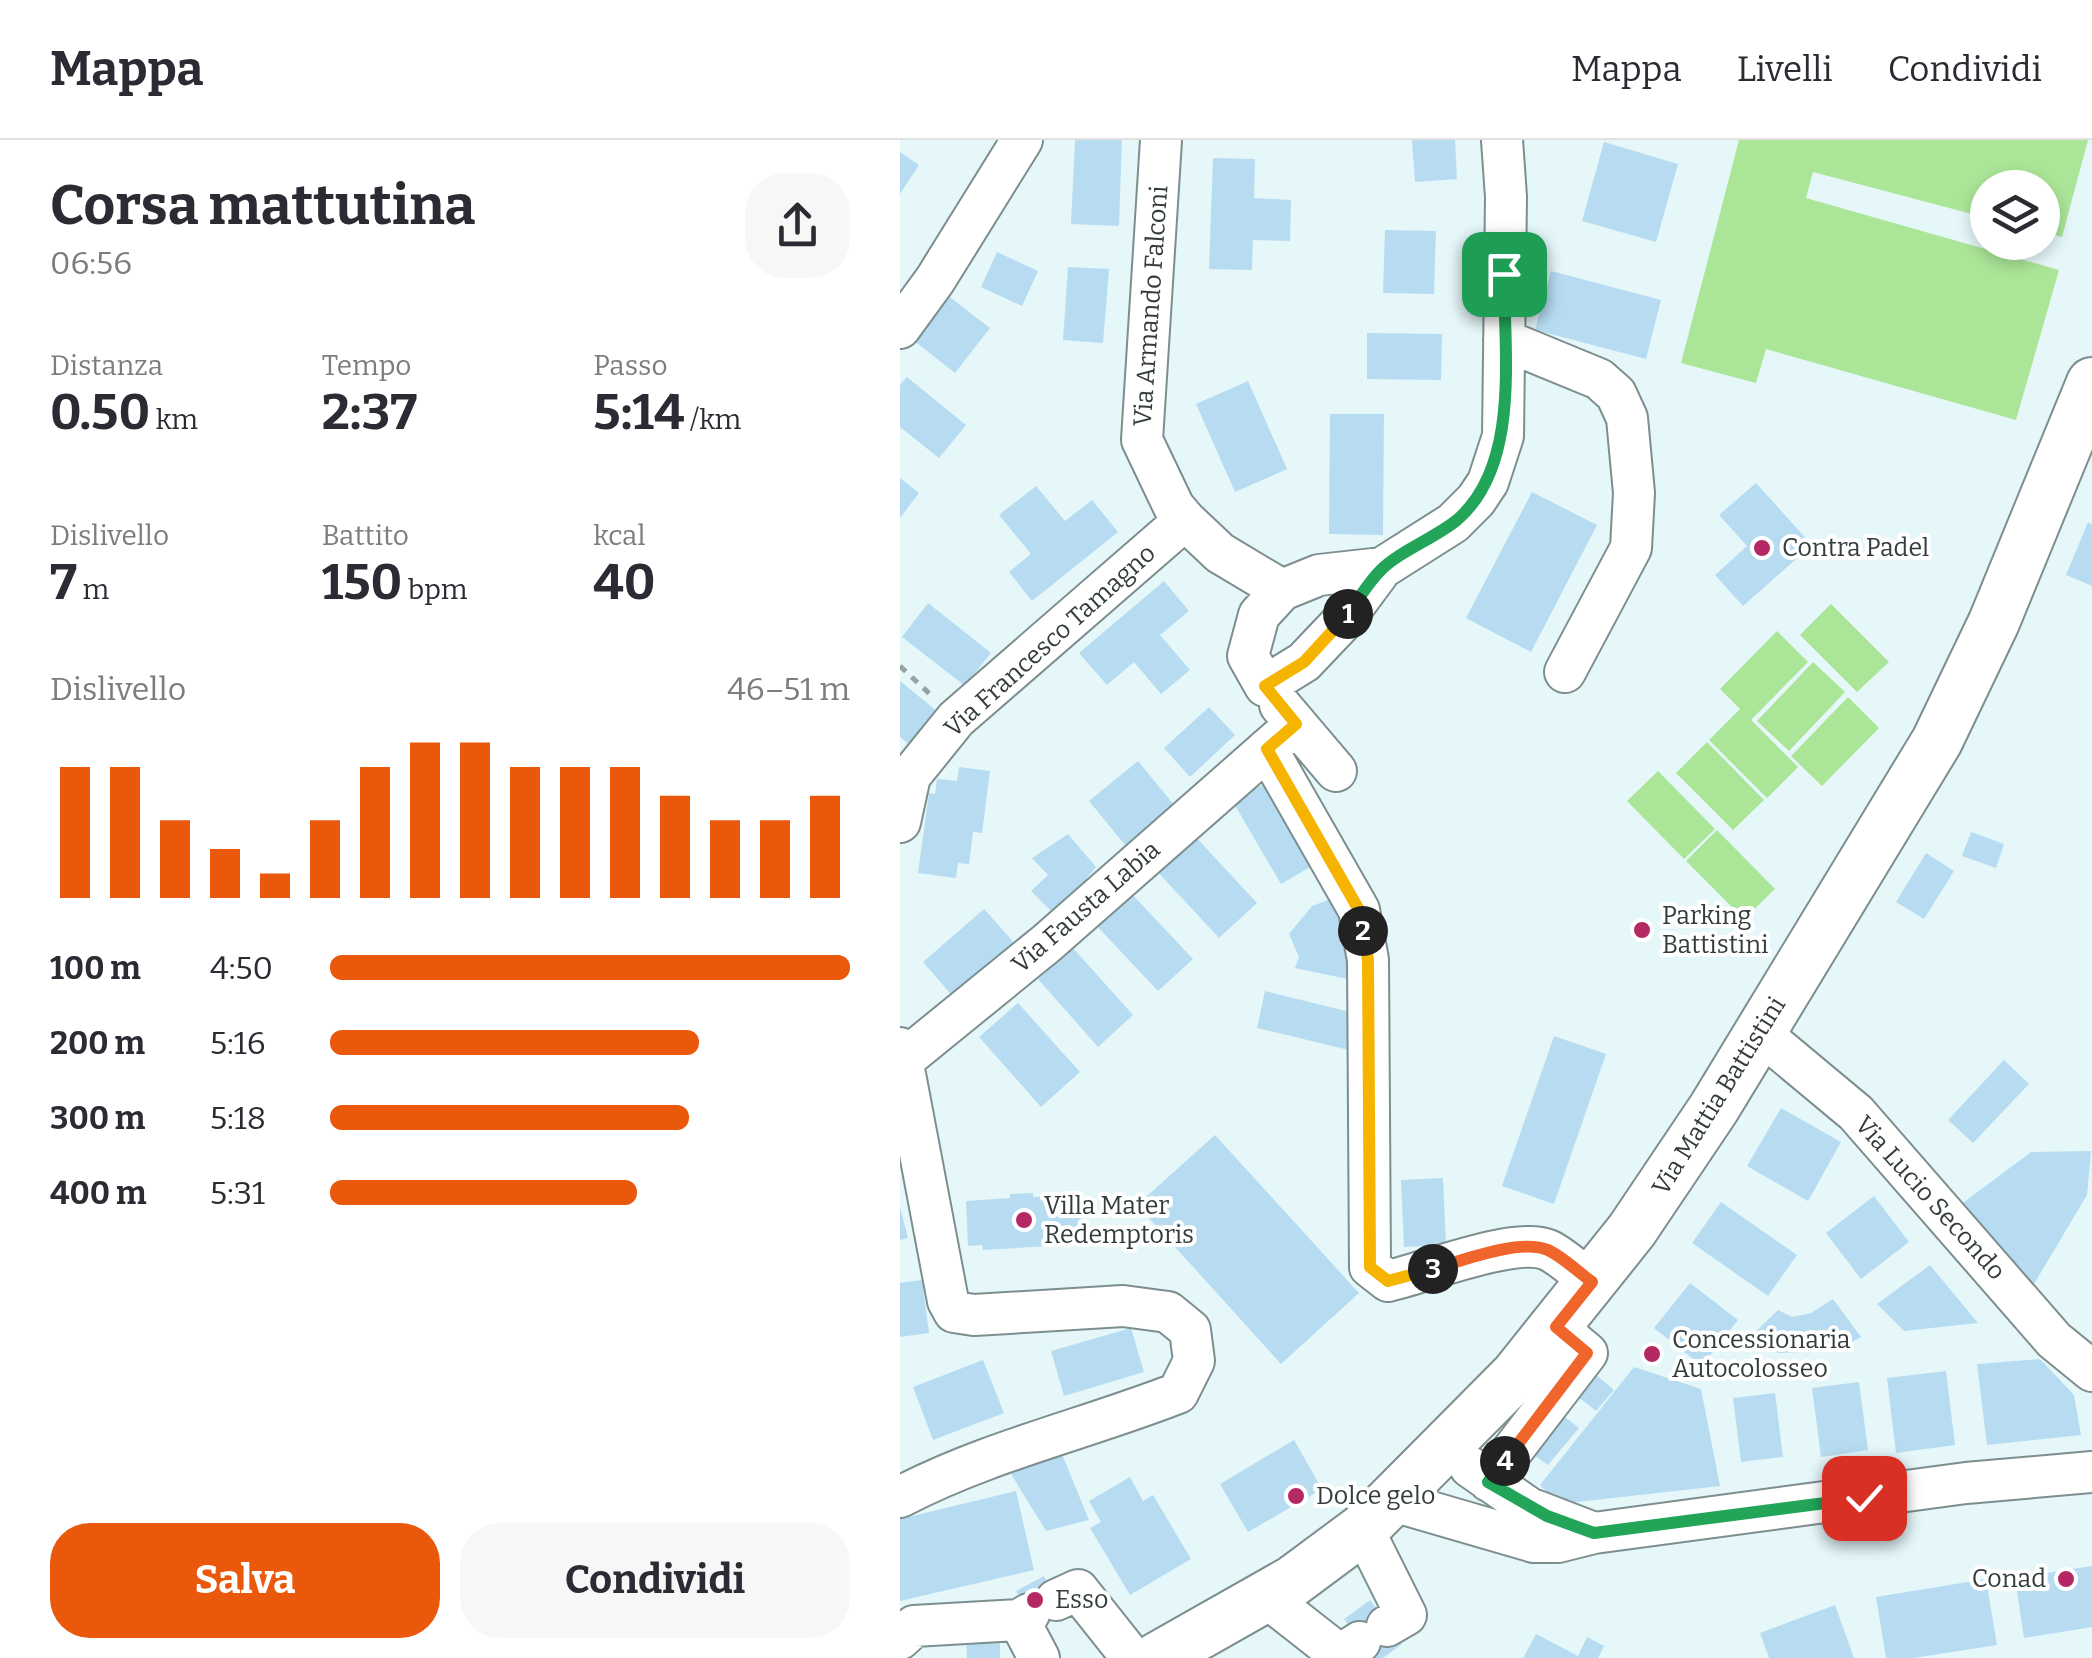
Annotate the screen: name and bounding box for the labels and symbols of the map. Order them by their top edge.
street label: Via Armando Falconi [1128,184,1174,428]
pin [1462,232,1547,317]
place label: Contra Padel [1782,533,1929,563]
marker: Contra Padel [1751,537,1773,559]
street label: Via Francesco Tamagno [938,538,1162,744]
pin: 1 [1323,589,1373,639]
street label: Via Fausta Labia [1006,834,1166,979]
place label: Parking Battistini [1662,901,1769,960]
pin: 2 [1338,906,1388,956]
marker: Parking Battistini [1631,919,1653,941]
street label: Via Mattia Battistini [1646,991,1792,1201]
street label: Via Lucio Secondo [1848,1110,2012,1286]
place label: Villa Mater Redemptoris [1044,1191,1194,1250]
marker: Villa Mater Redemptoris [1013,1209,1035,1231]
pin: 3 [1408,1244,1458,1294]
place label: Concessionaria Autocolosseo [1672,1325,1851,1384]
marker: Concessionaria Autocolosseo [1641,1343,1663,1365]
pin: 4 [1480,1436,1530,1486]
pin [1822,1456,1907,1541]
place label: Dolce gelo [1316,1481,1435,1511]
marker: Dolce gelo [1285,1485,1307,1507]
place label: Conad [1972,1564,2046,1594]
marker: Conad [2055,1568,2077,1590]
place label: Esso [1055,1585,1108,1615]
marker: Esso [1024,1589,1046,1611]

